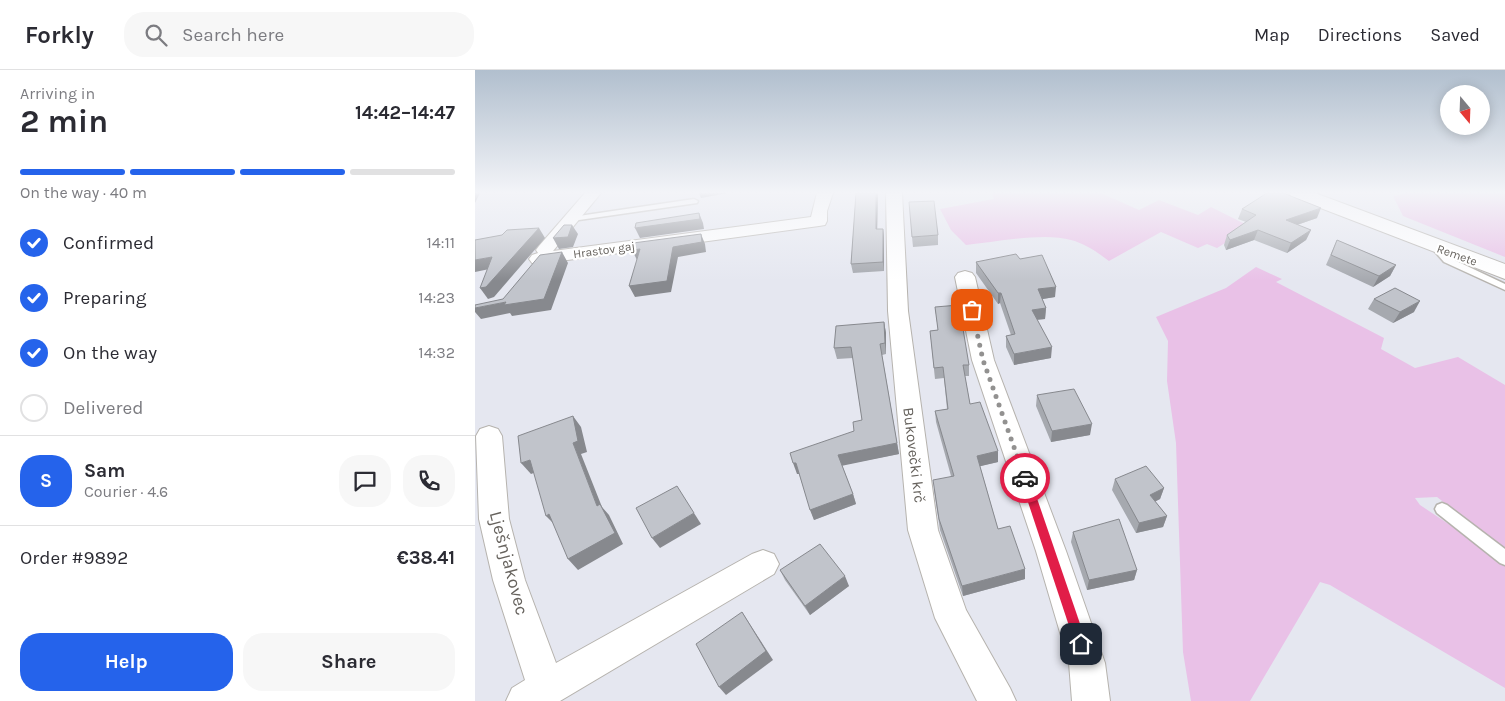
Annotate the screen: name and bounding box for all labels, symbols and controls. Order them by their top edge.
search box [124,12,474,57]
text: Forkly [25,21,94,49]
icon: search [142,21,170,49]
text: Search here [182,24,284,46]
text: Map [1254,24,1290,46]
text: Directions [1318,24,1402,46]
text: Saved [1430,24,1480,46]
text: Arriving in [20,84,95,103]
north arrow [1440,85,1490,135]
map controls [1440,85,1490,135]
text: 14:42–14:47 [355,102,455,124]
text: 2 min [20,103,108,140]
text: On the way · 40 m [20,183,147,202]
icon: check [20,229,48,257]
text: Confirmed [63,232,154,254]
text: 14:11 [427,233,455,252]
street label: Hrastov gaj [572,239,636,261]
street label: Remete [1435,241,1479,269]
icon: check [20,284,48,312]
text: Preparing [63,287,146,309]
text: 14:23 [418,288,455,307]
pin [951,289,993,331]
icon: bag [958,296,986,324]
icon: check [20,339,48,367]
text: On the way [63,342,157,364]
text: 14:32 [418,343,455,362]
text: Delivered [63,397,143,419]
street label: Bukovečki krč [899,406,929,504]
courier [1000,453,1050,503]
button: chat [339,455,391,507]
button: phone [403,455,455,507]
text: Sam [84,460,125,482]
icon: car [1011,464,1039,492]
text: S [40,470,52,492]
text: Courier · 4.6 [84,482,168,501]
street label: Lješnjakovec [485,509,533,617]
text: Order #9892 [20,547,128,569]
text: €38.41 [397,547,455,569]
pin [1060,623,1102,665]
icon: home [1067,630,1095,658]
button: Help [20,633,233,691]
button: Share [243,633,455,691]

